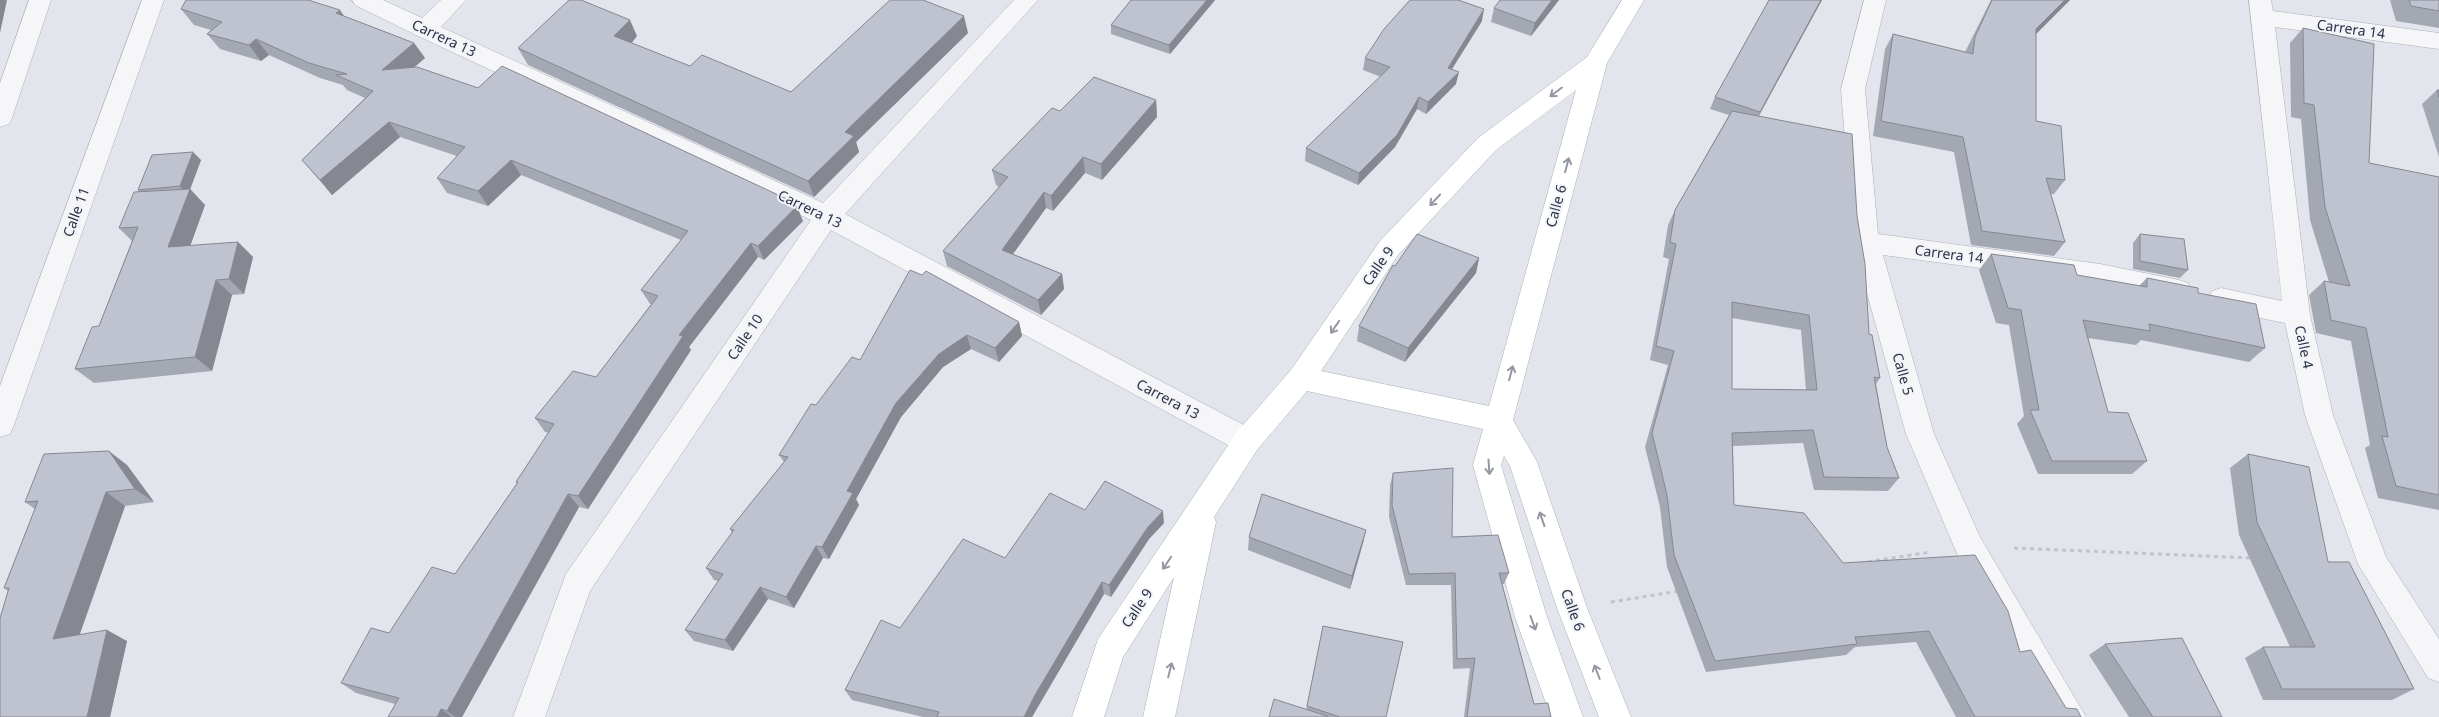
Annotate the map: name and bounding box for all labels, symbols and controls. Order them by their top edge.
street label: Carrera 13 [409,14,479,61]
street label: Carrera 14 [2316,14,2387,43]
one-way arrow [1550,87,1563,98]
one-way arrow [1563,158,1573,174]
street label: Calle 6 [1541,182,1570,229]
street label: Calle 11 [58,184,93,239]
street label: Carrera 13 [775,185,845,232]
one-way arrow [1429,193,1441,206]
street label: Carrera 14 [1914,240,1984,267]
street label: Calle 9 [1357,242,1398,289]
street label: Calle 10 [722,310,767,363]
one-way arrow [1330,320,1340,334]
street label: Calle 4 [2291,324,2318,370]
street label: Calle 5 [1888,350,1919,397]
one-way arrow [1507,365,1516,381]
street label: Carrera 13 [1133,374,1203,423]
one-way arrow [1485,458,1494,474]
one-way arrow [1537,511,1546,527]
one-way arrow [1162,556,1172,570]
street label: Calle 9 [1117,584,1157,631]
street label: Calle 6 [1557,586,1590,634]
one-way arrow [1529,615,1538,630]
one-way arrow [1166,662,1176,678]
one-way arrow [1592,664,1601,680]

